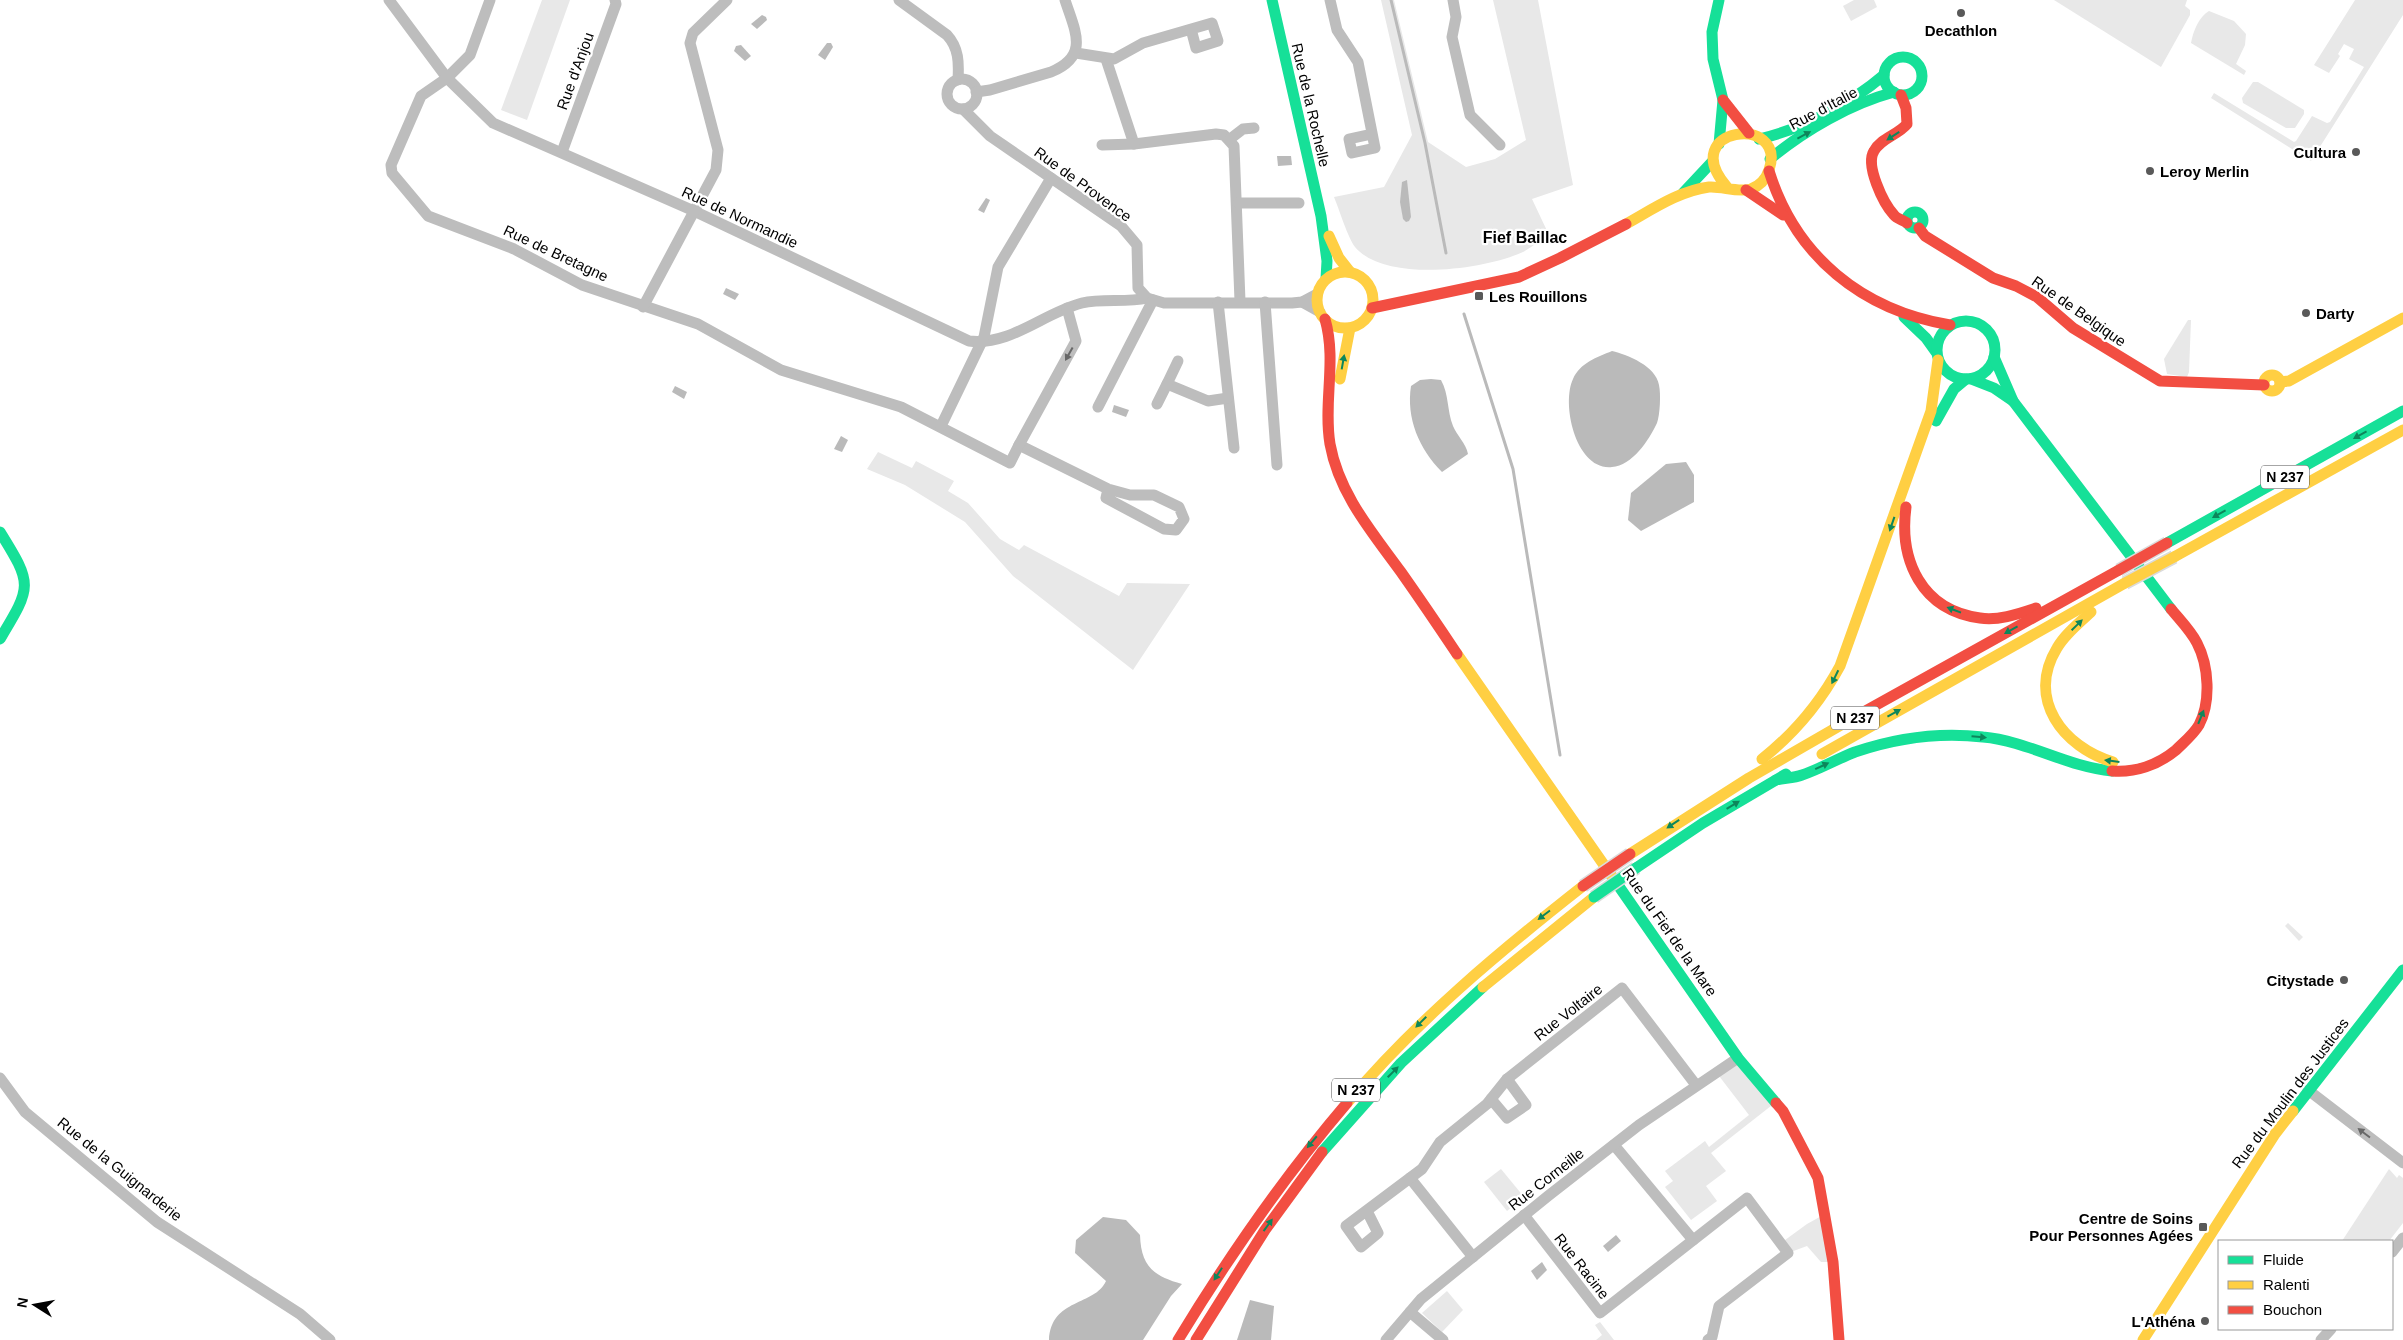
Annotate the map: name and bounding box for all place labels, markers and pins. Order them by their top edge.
marker: Decathlon [1955,7,1967,19]
place label: Decathlon [1925,22,1997,39]
place label: Cultura [2294,144,2347,161]
marker: Cultura [2350,146,2362,158]
place label: Leroy Merlin [2160,163,2249,180]
marker: Leroy Merlin [2144,165,2156,177]
place label: Les Rouillons [1489,288,1587,305]
marker: Les Rouillons [1473,290,1485,302]
place label: Darty [2316,305,2355,322]
marker: Darty [2300,307,2312,319]
place label: Citystade [2266,972,2334,989]
marker: Citystade [2338,974,2350,986]
place label: Centre de Soins Pour Personnes Agées [2029,1210,2193,1244]
marker: Centre de Soins Pour Personnes Agées [2197,1221,2209,1233]
place label: L'Athéna [2131,1313,2196,1330]
marker: L'Athéna [2199,1315,2211,1327]

